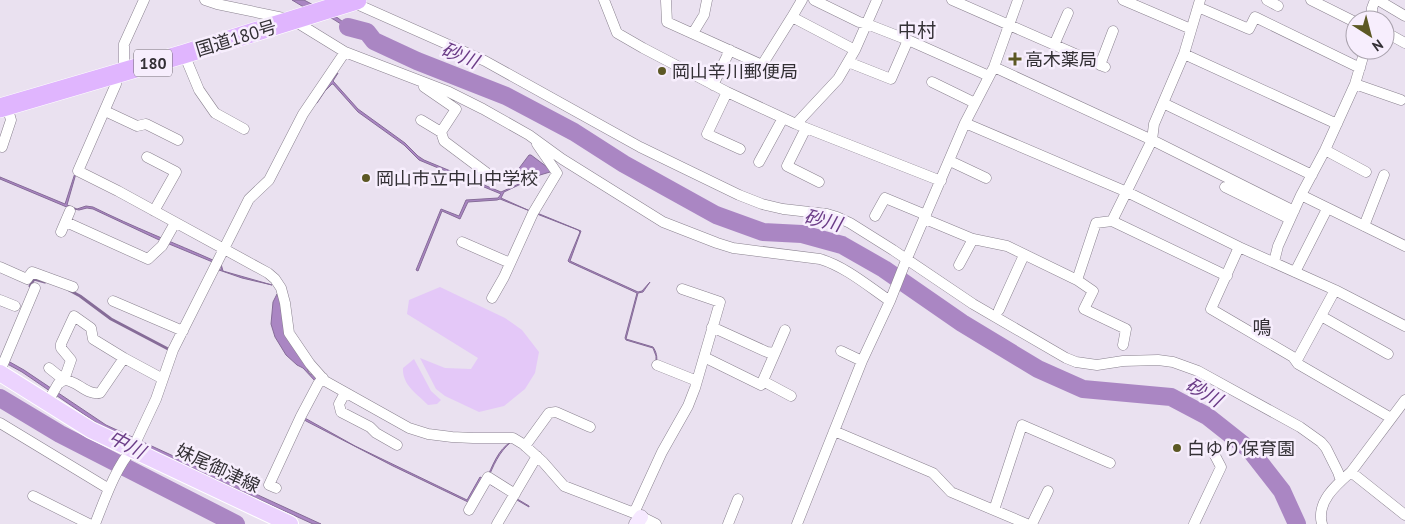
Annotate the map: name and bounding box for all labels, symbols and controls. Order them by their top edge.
north arrow [1345,10,1395,60]
street label: 国道180号 [193,15,279,61]
district label: 中村 [898,18,936,42]
text: N [1369,36,1387,56]
water label: 砂川 [438,37,484,74]
place label: 高木薬局 [1025,48,1097,71]
road number: 180 [134,49,172,76]
marker: 高木薬局 [1009,53,1021,65]
place label: 岡山辛川郵便局 [672,60,798,83]
marker: 岡山辛川郵便局 [656,65,668,77]
place label: 岡山市立中山中学校 [376,167,538,190]
marker: 岡山市立中山中学校 [360,172,372,184]
water label: 砂川 [802,204,846,237]
district label: 鳴 [1252,315,1272,339]
water label: 砂川 [1182,372,1228,413]
water label: 中川 [105,425,151,464]
place label: 白ゆり保育園 [1187,437,1295,460]
street label: 妹尾御津線 [172,439,264,497]
marker: 白ゆり保育園 [1171,442,1183,454]

